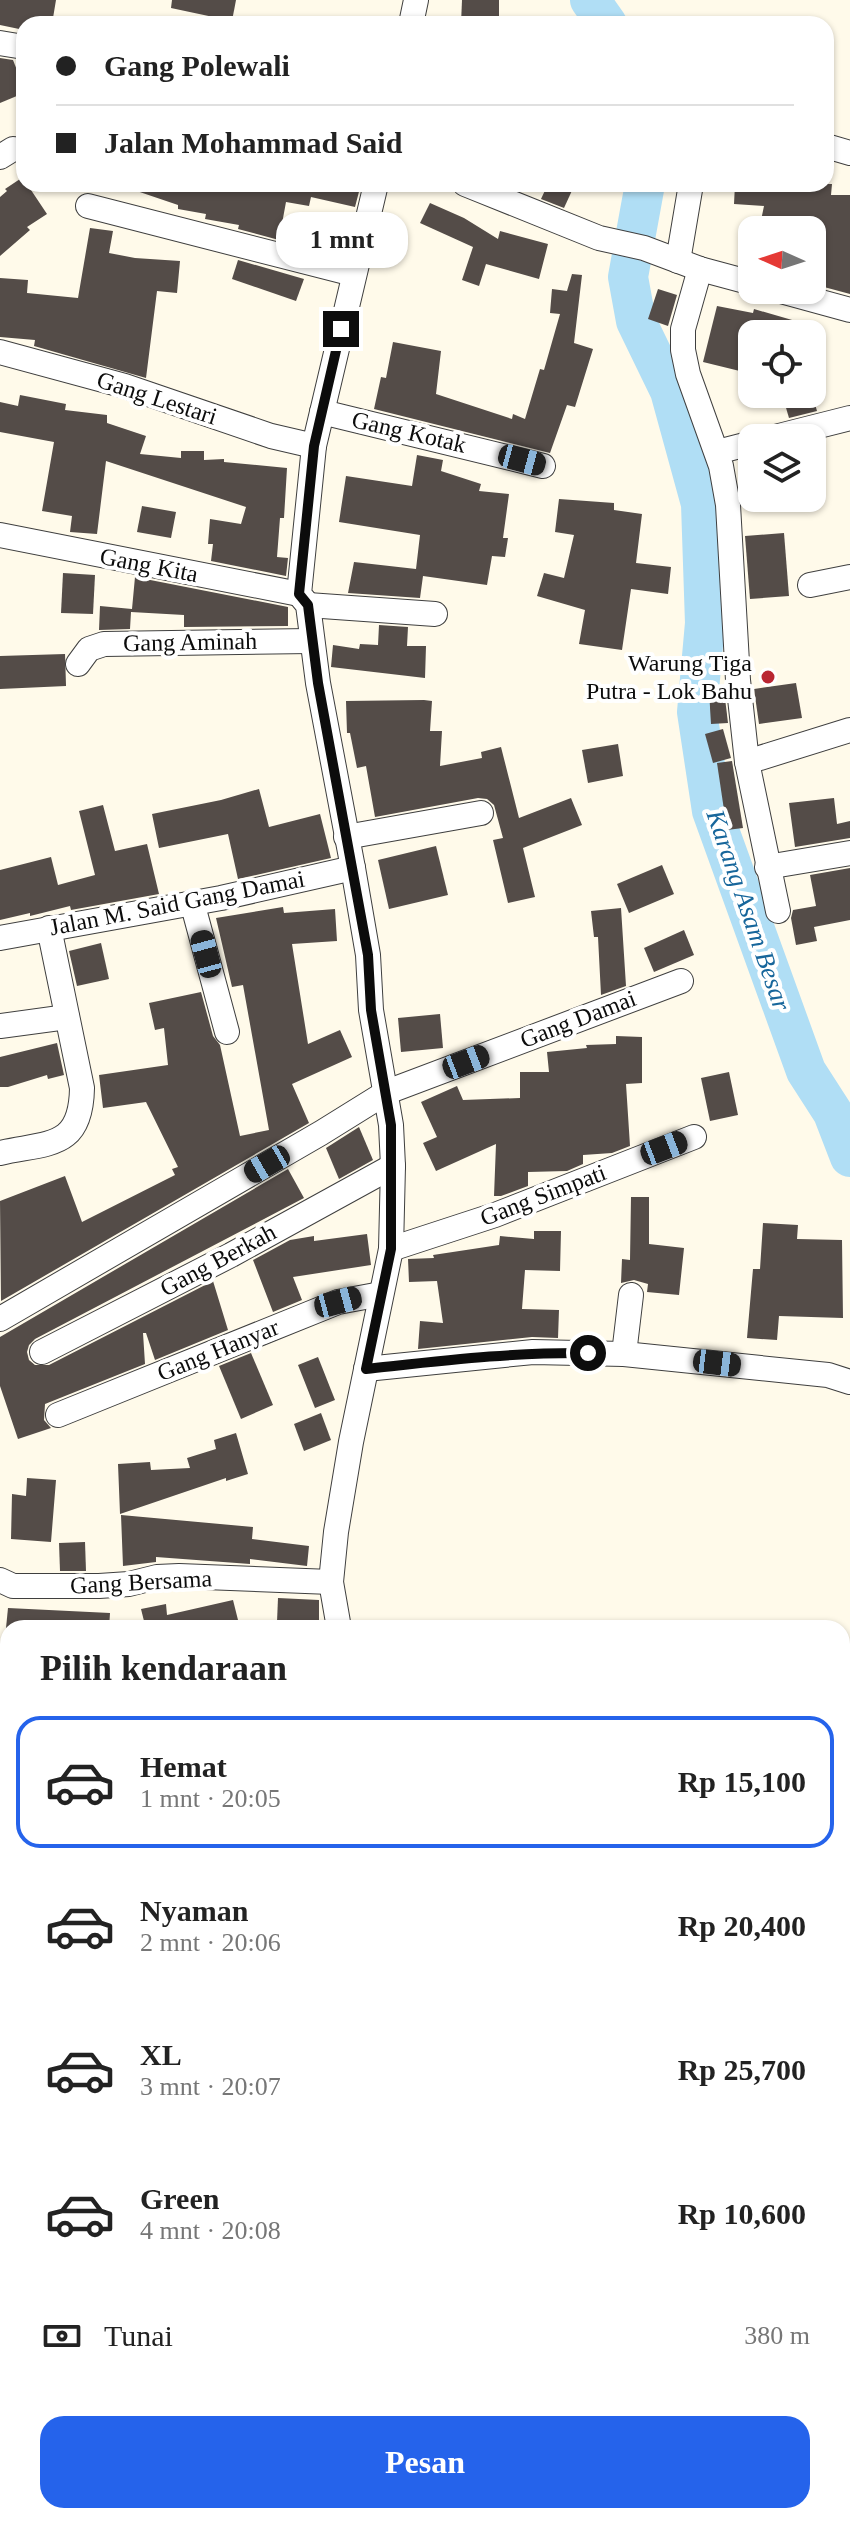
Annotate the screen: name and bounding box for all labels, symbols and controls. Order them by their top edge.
text: Gang Polewali [104,49,290,82]
text: Jalan Mohammad Said [104,126,402,159]
callout: 1 mnt [275,213,407,269]
north arrow [738,216,826,304]
map controls [738,216,826,512]
text: 1 mnt [310,225,374,254]
route end [323,311,359,347]
button: locate [738,320,826,408]
street label: Gang Lestari [94,366,221,430]
street label: Gang Kotak [349,406,469,458]
button: layers [738,424,826,512]
car [496,442,548,478]
street label: Gang Kita [98,543,201,587]
street label: Gang Aminah [123,628,257,656]
place label: Warung Tiga Putra - Lok Bahu [586,650,752,704]
marker: Warung Tiga Putra - Lok Bahu [759,668,777,686]
water label: Karang Asam Besar [700,805,797,1015]
street label: Jalan M. Said Gang Damai [47,865,307,940]
car [188,928,224,980]
street label: Gang Damai [516,985,640,1053]
car [439,1042,493,1082]
car [637,1128,691,1168]
car [240,1142,294,1186]
street label: Gang Simpati [476,1159,610,1231]
street label: Gang Berkah [156,1219,280,1301]
car [312,1284,364,1320]
street label: Gang Hanyar [154,1314,282,1386]
route start [570,1335,606,1371]
car [692,1348,742,1378]
street label: Gang Bersama [69,1565,213,1599]
text: Pilih kendaraan [40,1648,287,1688]
icon: car [44,1746,116,1818]
text: Hemat [140,1750,227,1783]
text: Rp 15,100 [678,1765,806,1798]
text: 1 mnt · 20:05 [140,1784,281,1813]
icon: car [44,1890,116,1962]
text: Nyaman [140,1894,248,1927]
text: Rp 20,400 [678,1909,806,1942]
text: 2 mnt · 20:06 [140,1928,281,1957]
icon: car [44,2034,116,2106]
text: XL [140,2038,182,2071]
text: Rp 25,700 [678,2053,806,2086]
text: 3 mnt · 20:07 [140,2072,281,2101]
icon: car [44,2178,116,2250]
text: Green [140,2182,219,2215]
text: Rp 10,600 [678,2197,806,2230]
text: 4 mnt · 20:08 [140,2216,281,2245]
icon: cash [40,2314,84,2358]
text: Tunai [104,2319,173,2352]
text: 380 m [744,2321,810,2350]
button: Pesan [40,2416,810,2508]

